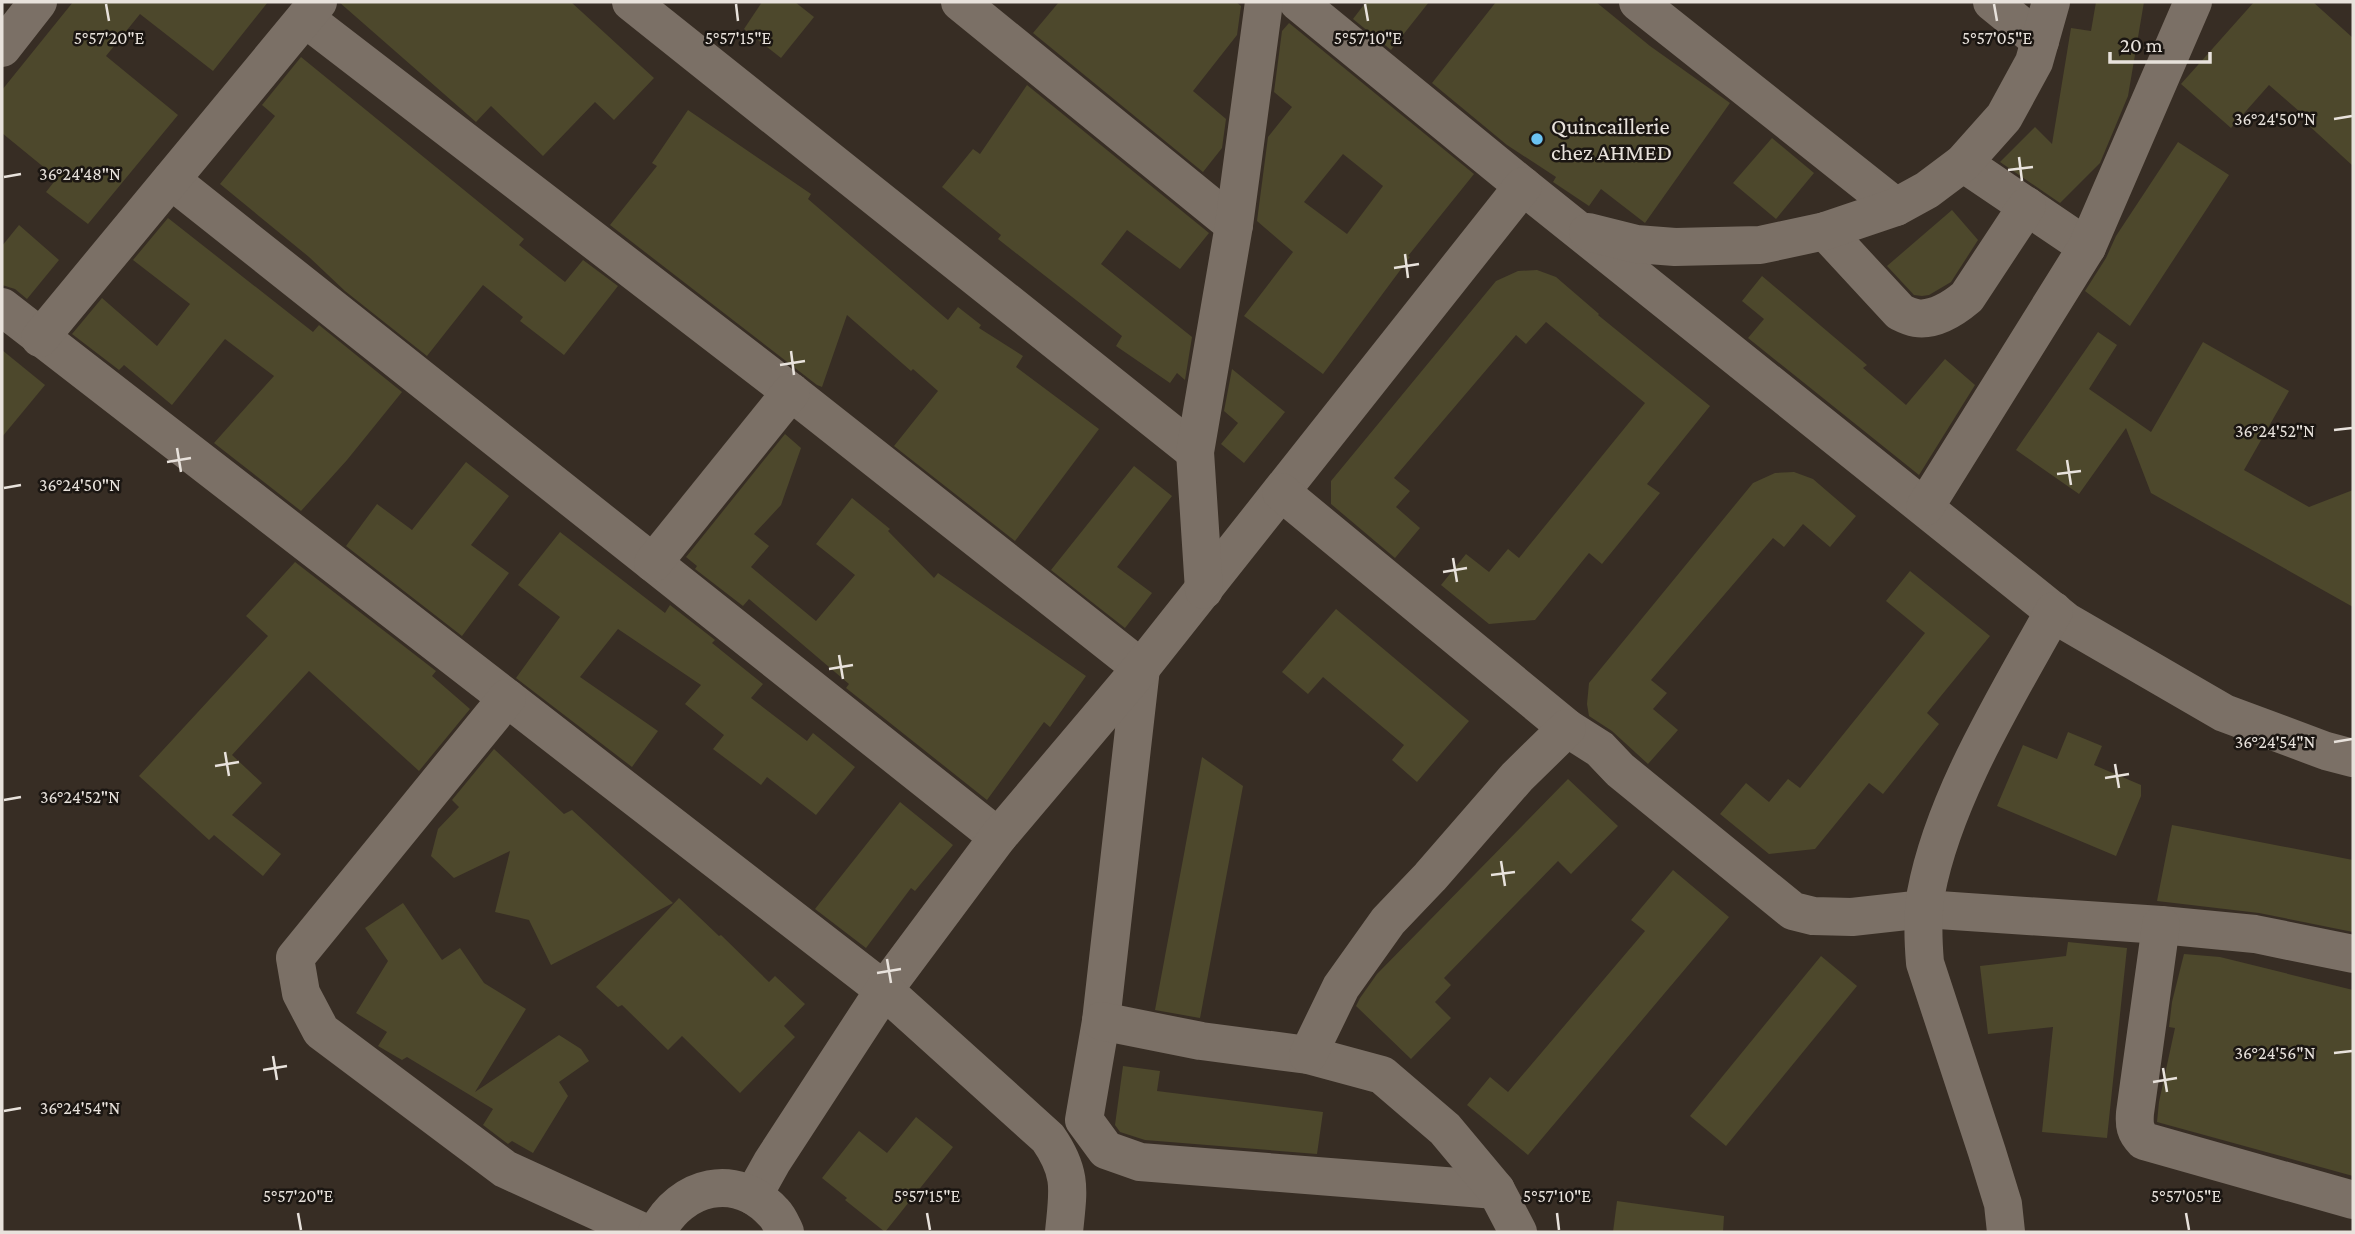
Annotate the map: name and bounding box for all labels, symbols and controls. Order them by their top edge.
scale bar [2110,21,2210,65]
text: 5°57'20"E [74,28,145,48]
text: 5°57'15"E [705,28,772,48]
text: 5°57'10"E [1334,28,1402,48]
text: 5°57'05"E [1962,28,2032,48]
text: 20 m [2120,33,2163,57]
text: 36°24'50"N [2234,109,2316,129]
place label: Quincaillerie chez AHMED [1551,113,1672,165]
marker: Quincaillerie chez AHMED [1529,131,1545,147]
text: 36°24'48"N [39,164,121,184]
text: 36°24'52"N [2235,421,2315,441]
text: 36°24'50"N [39,475,121,495]
text: 36°24'54"N [2235,732,2316,752]
text: 36°24'52"N [40,787,120,807]
text: 36°24'56"N [2235,1043,2316,1063]
text: 36°24'54"N [40,1098,121,1118]
text: 5°57'20"E [263,1186,334,1206]
text: 5°57'15"E [894,1186,961,1206]
text: 5°57'10"E [1523,1186,1591,1206]
text: 5°57'05"E [2151,1186,2221,1206]

